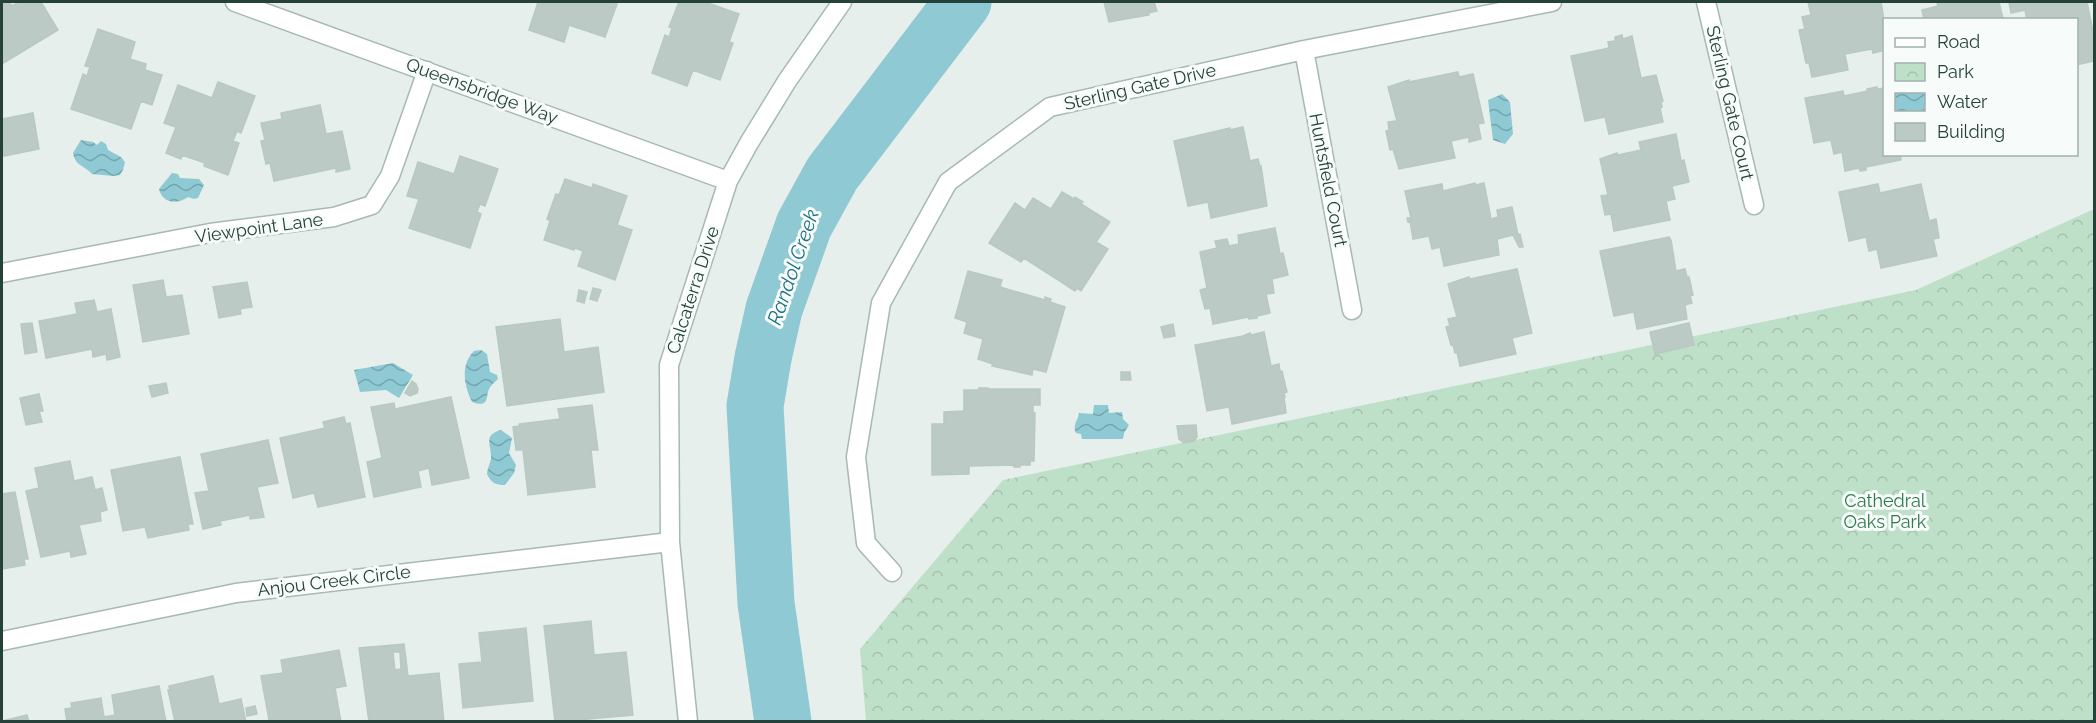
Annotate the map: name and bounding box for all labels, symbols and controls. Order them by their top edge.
legend [1883,18,2078,156]
street label: Sterling Gate Court [1702,23,1759,182]
text: Road [1937,31,1980,52]
street label: Queensbridge Way [403,53,561,128]
street label: Sterling Gate Drive [1062,59,1218,114]
text: Park [1937,61,1974,82]
text: Water [1937,91,1988,112]
street label: Huntsfield Court [1305,111,1352,248]
text: Building [1937,121,2005,142]
water label: Randol Creek [762,206,824,328]
street label: Viewpoint Lane [193,208,325,247]
street label: Calcaterra Drive [662,223,723,356]
park label: Cathedral Oaks Park [1844,490,1927,532]
street label: Anjou Creek Circle [256,561,412,600]

